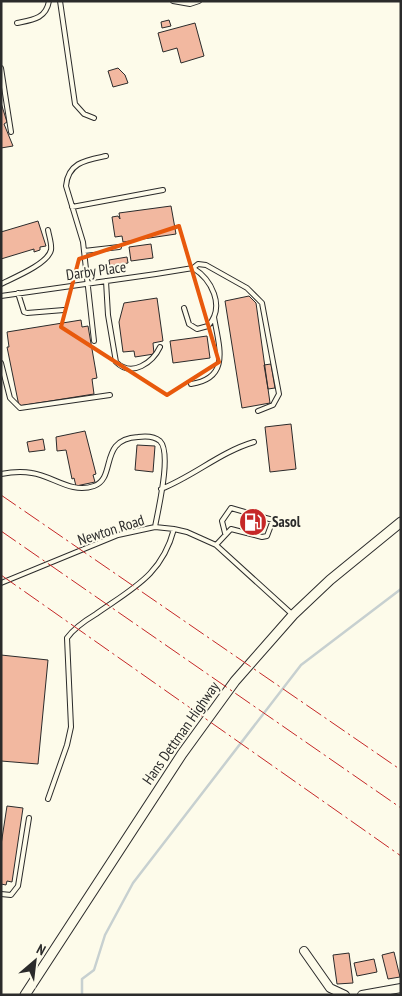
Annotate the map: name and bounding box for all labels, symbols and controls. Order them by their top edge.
street label: Darby Place [65,257,127,284]
fuel station icon: Sasol [238,507,268,537]
street label: Newton Road [75,510,147,549]
place label: Sasol [272,512,301,531]
street label: Hans Dettman Highway [138,677,223,788]
north arrow [10,936,60,986]
text: N [34,940,49,959]

